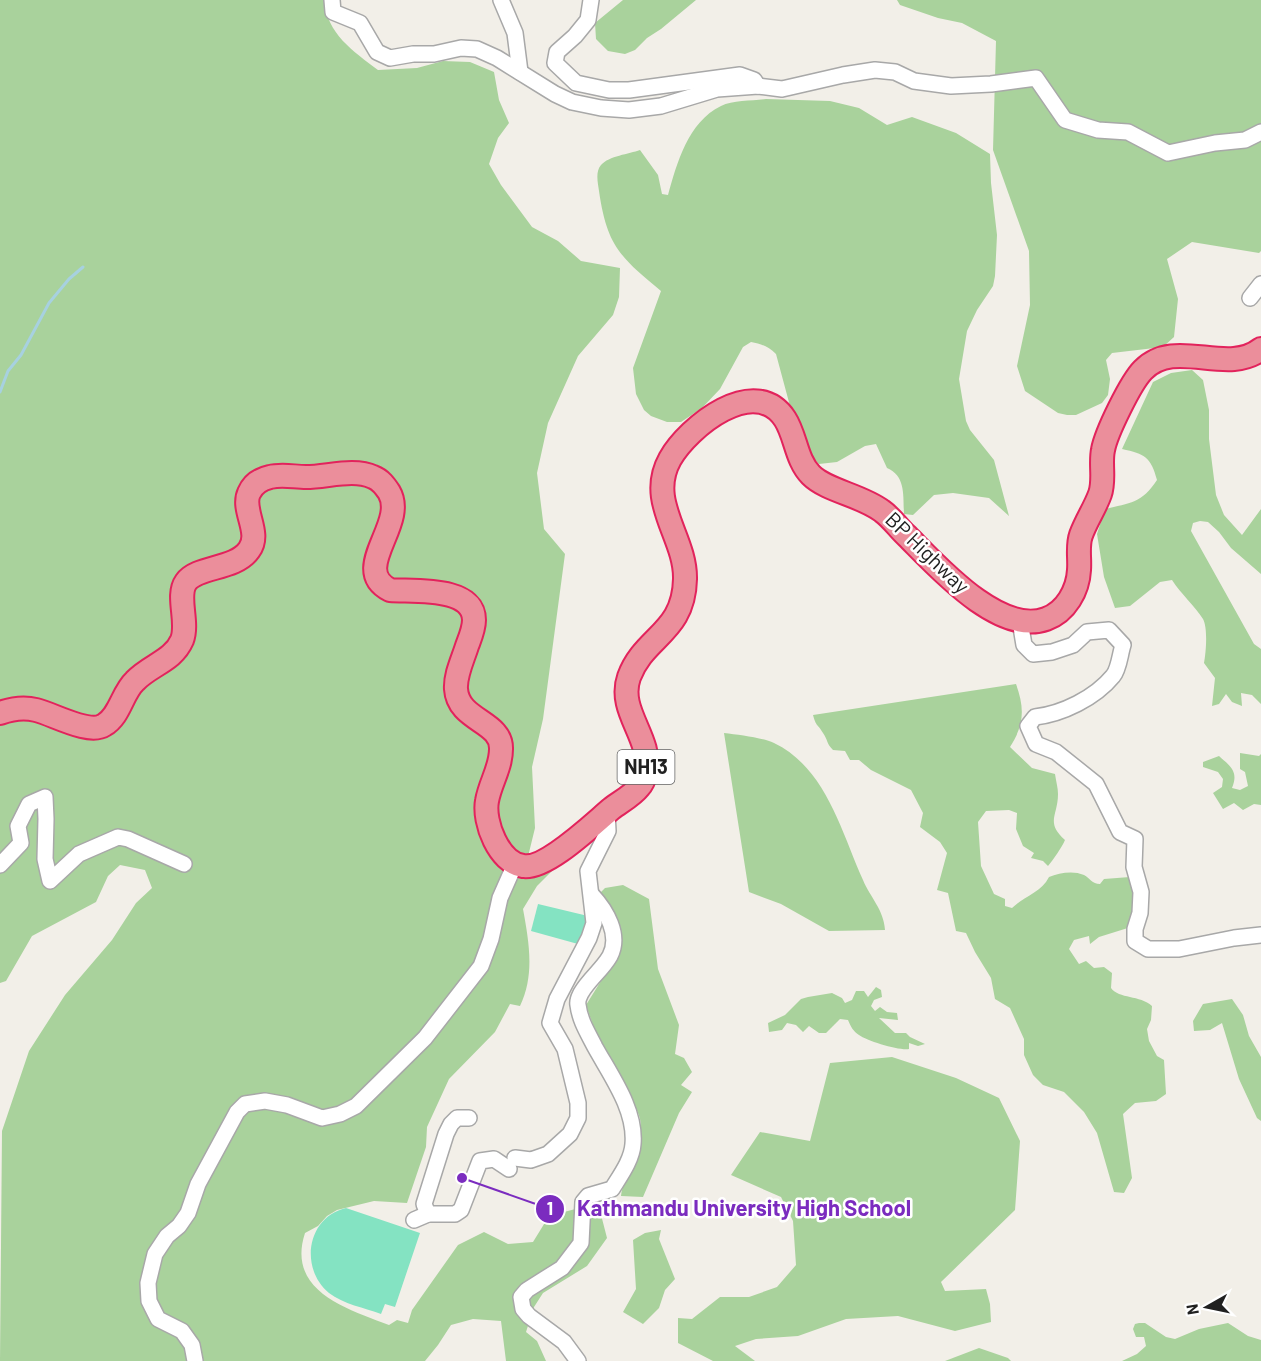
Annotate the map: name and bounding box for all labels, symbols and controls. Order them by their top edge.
street label: BP Highway [881,506,975,598]
road number: NH13 [618,750,674,784]
callout: Kathmandu University High School [535,1189,923,1229]
text: Kathmandu University High School [577,1194,911,1220]
text: 1 [547,1197,553,1219]
north arrow [1177,1277,1237,1337]
text: N [1181,1303,1202,1316]

